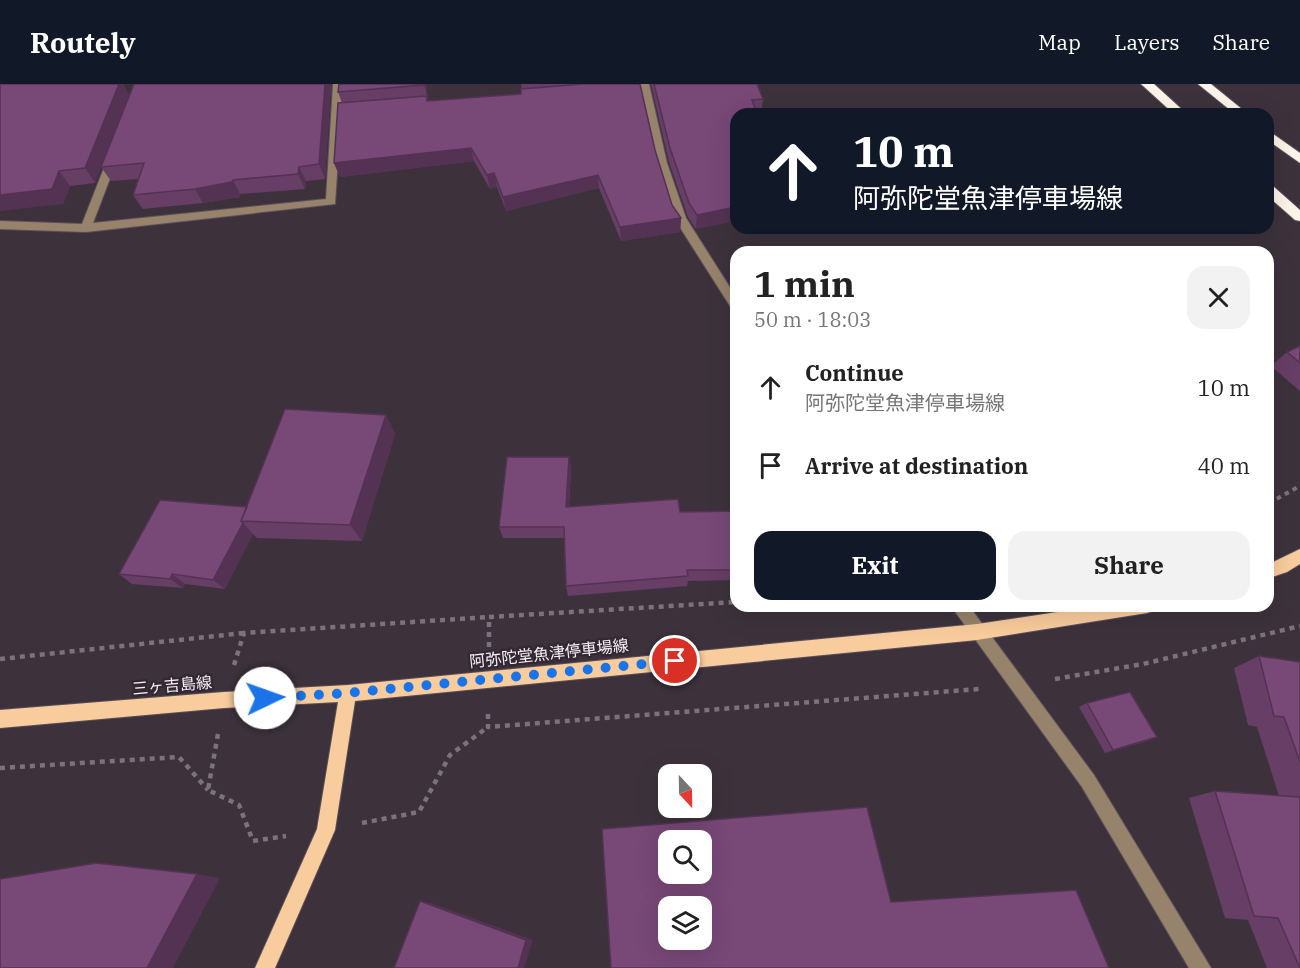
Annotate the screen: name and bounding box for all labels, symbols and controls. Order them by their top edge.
text: Routely [30,24,136,61]
text: Map [1038,28,1081,56]
text: Layers [1114,28,1180,56]
text: Share [1213,28,1270,56]
text: 10 m [853,124,954,179]
icon: ahead [754,132,832,210]
text: 阿弥陀堂魚津停車場線 [853,180,1123,215]
text: 1 min [754,260,855,307]
button: close [1187,266,1250,329]
text: 50 m · 18:03 [754,306,871,333]
text: Continue [805,358,904,387]
icon: ahead [754,371,787,404]
text: 10 m [1198,373,1250,402]
text: 阿弥陀堂魚津停車場線 [805,389,1005,416]
icon: arrive [754,449,787,482]
text: Arrive at destination [805,451,1028,480]
text: 40 m [1198,451,1250,480]
button: Exit [754,531,996,600]
button: Share [1008,531,1250,600]
street label: 阿弥陀堂魚津停車場線 [468,635,630,671]
pin [649,635,700,686]
icon: arrive [658,644,691,677]
position arrow [233,666,297,730]
street label: 三ヶ吉島線 [131,672,213,698]
north arrow [658,764,712,818]
map controls [658,764,712,950]
button: search [658,830,712,884]
button: layers [658,896,712,950]

